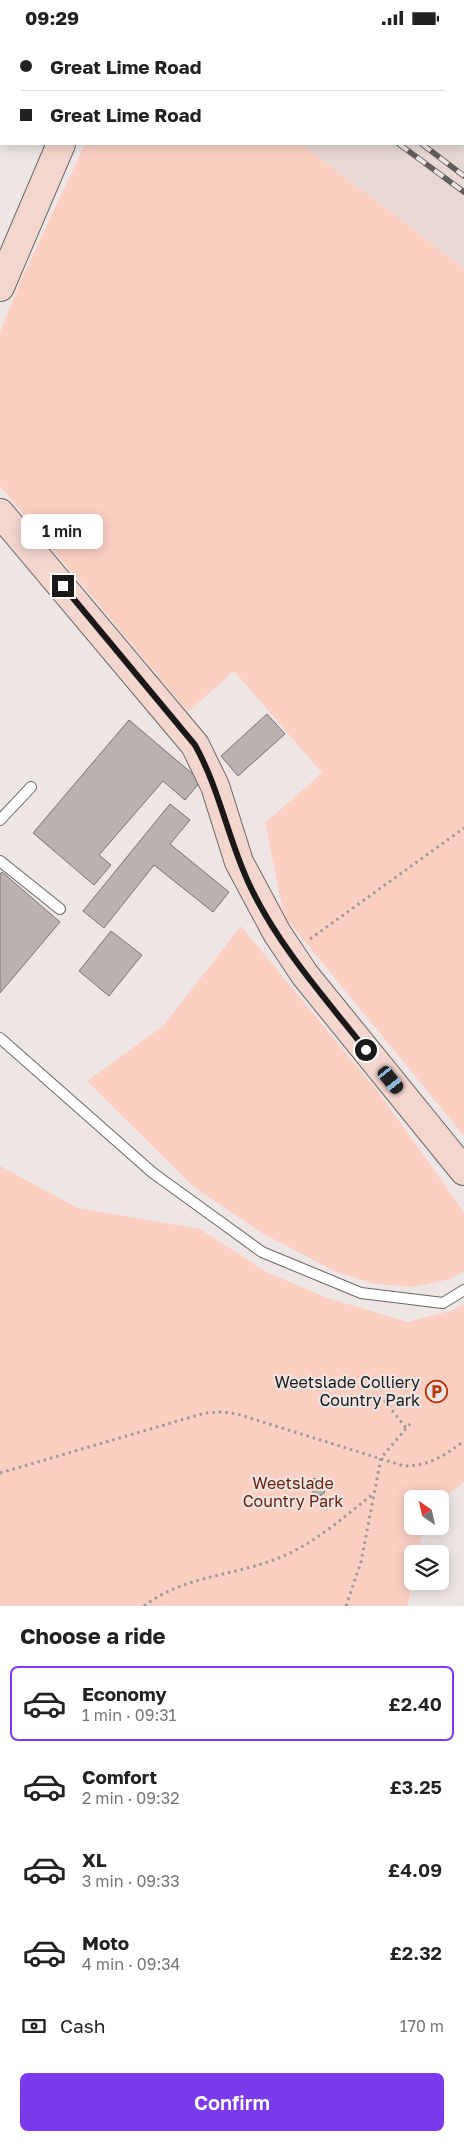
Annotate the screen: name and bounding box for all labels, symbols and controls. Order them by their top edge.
text: 09:29 [25,6,79,29]
text: Great Lime Road [50,55,201,78]
text: Great Lime Road [50,103,201,126]
callout: 1 min [22,513,104,549]
text: 1 min [42,521,82,541]
route end [52,575,74,597]
route start [355,1039,377,1061]
car [375,1064,406,1096]
place label: Weetslade Colliery Country Park [275,1372,420,1410]
parking icon: Weetslade Colliery Country Park [424,1379,448,1403]
park label: Weetslade Country Park [243,1473,343,1511]
north arrow [404,1490,449,1535]
map controls [404,1490,449,1590]
button: layers [404,1545,449,1590]
text: Choose a ride [20,1622,166,1649]
icon: car [22,1681,67,1726]
text: Economy [82,1682,167,1705]
text: £2.40 [388,1692,442,1715]
text: 1 min · 09:31 [82,1705,176,1725]
icon: car [22,1764,67,1809]
text: Comfort [82,1765,157,1788]
text: £3.25 [390,1775,442,1798]
text: 2 min · 09:32 [82,1788,179,1808]
icon: car [22,1847,67,1892]
text: XL [82,1848,107,1871]
text: £4.09 [388,1858,442,1881]
text: 3 min · 09:33 [82,1871,180,1891]
icon: car [22,1930,67,1975]
text: Moto [82,1931,129,1954]
text: £2.32 [390,1941,442,1964]
text: 4 min · 09:34 [82,1954,180,1974]
icon: cash [20,2012,48,2040]
text: Cash [60,2014,105,2037]
text: 170 m [400,2016,444,2036]
button: Confirm [20,2073,444,2131]

